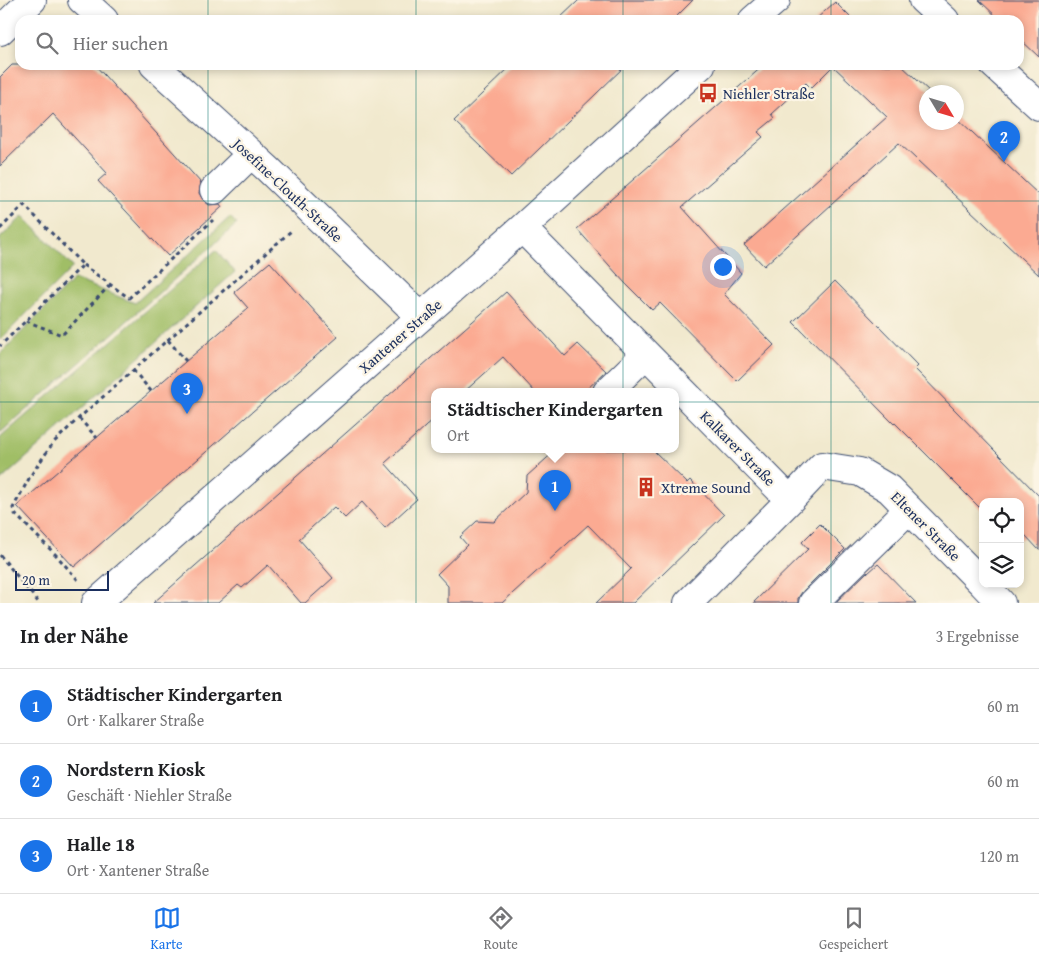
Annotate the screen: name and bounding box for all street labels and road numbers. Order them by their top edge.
street label: Josefine-Clouth-Straße [227,132,348,247]
street label: Xantener Straße [354,294,446,378]
street label: Kalkarer Straße [696,406,780,490]
street label: Eltener Straße [887,487,965,565]

